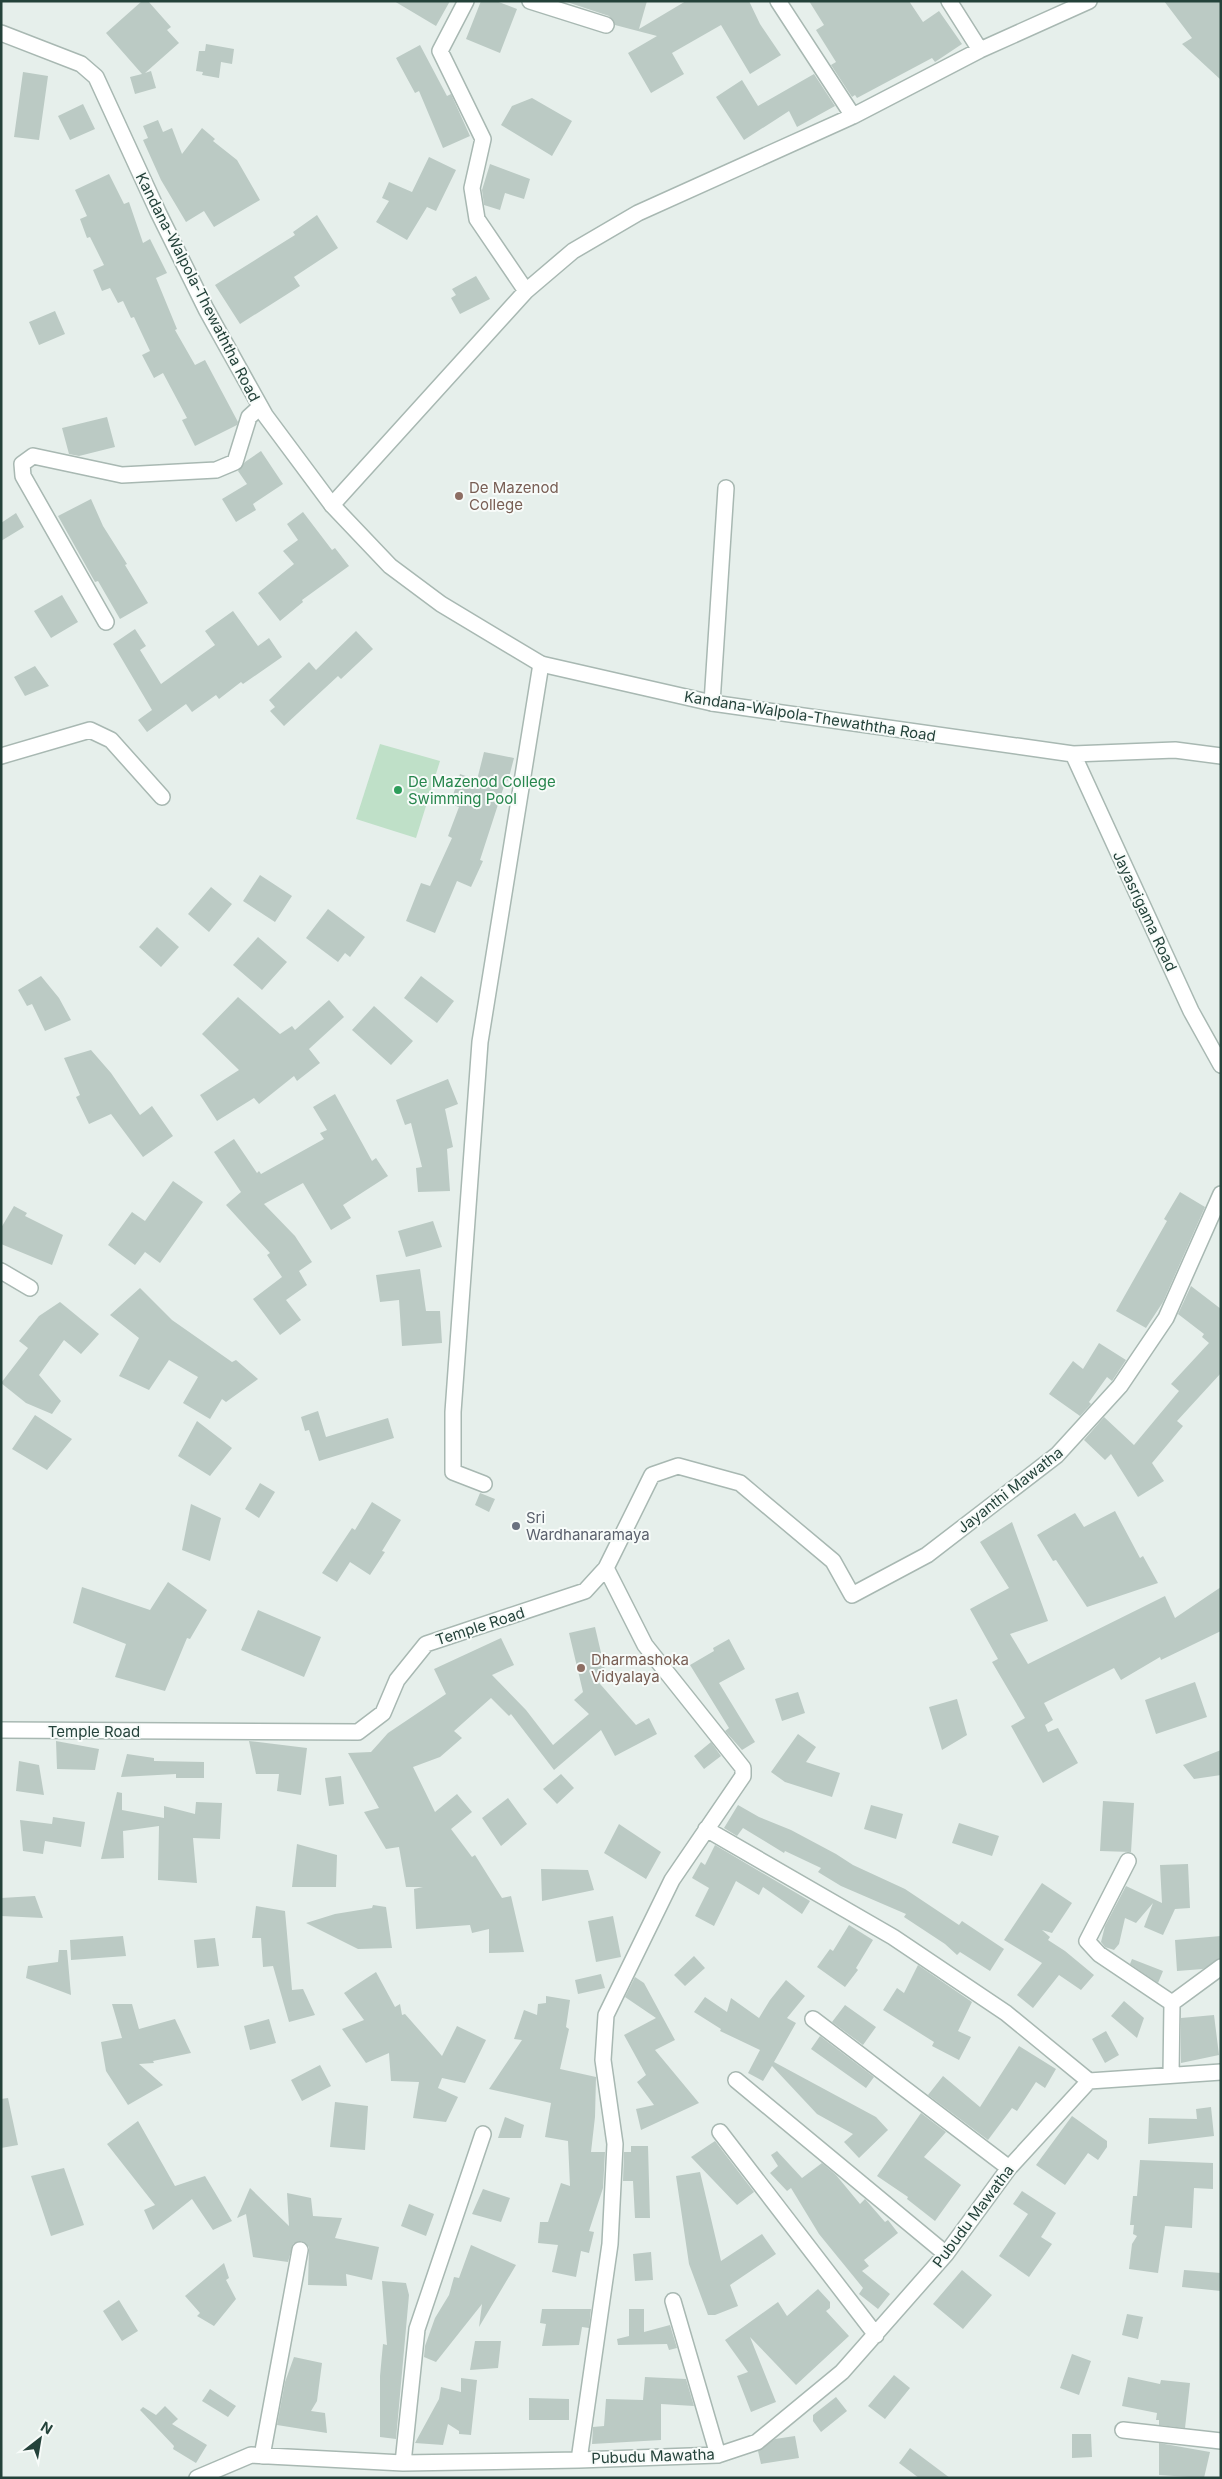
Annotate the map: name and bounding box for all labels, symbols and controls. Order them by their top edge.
street label: Kandana-Walpola-Thewaththa Road [132,169,264,405]
place label: De Mazenod College [469,478,559,514]
marker: De Mazenod College [453,490,465,502]
street label: Kandana-Walpola-Thewaththa Road [683,687,937,745]
place label: De Mazenod College Swimming Pool [408,772,556,808]
marker: De Mazenod College Swimming Pool [392,784,404,796]
street label: Jayasrigama Road [1109,848,1181,974]
street label: Jayanthi Mawatha [953,1443,1067,1537]
place label: Sri Wardhanaramaya [526,1508,650,1544]
marker: Sri Wardhanaramaya [510,1520,522,1532]
street label: Temple Road [433,1603,527,1649]
place label: Dharmashoka Vidyalaya [591,1650,689,1686]
marker: Dharmashoka Vidyalaya [575,1662,587,1674]
street label: Temple Road [48,1722,140,1741]
street label: Pubudu Mawatha [928,2161,1018,2271]
north arrow [15,2414,65,2464]
text: N [38,2417,56,2437]
street label: Pubudu Mawatha [591,2444,715,2468]

